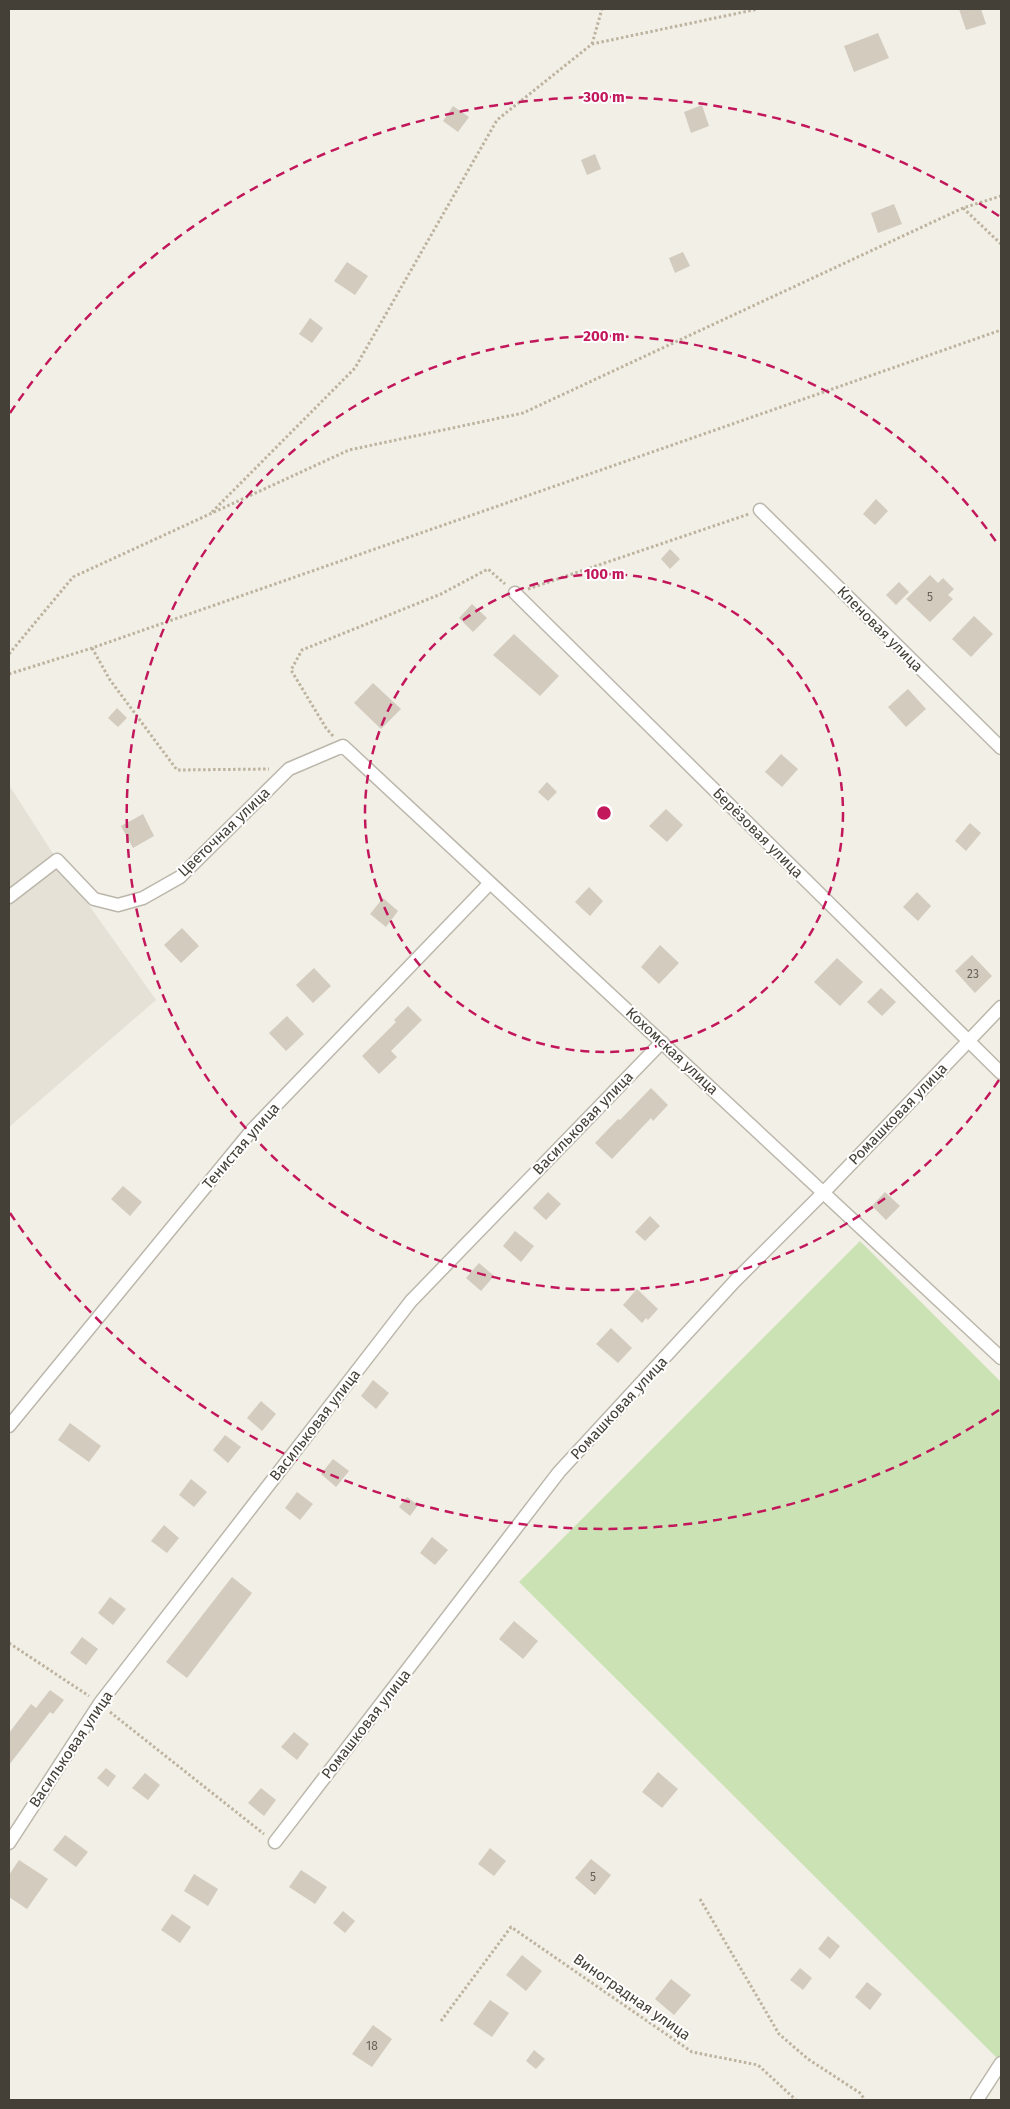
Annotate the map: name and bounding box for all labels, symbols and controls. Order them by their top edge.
text: 300 m [582,88,625,106]
text: 200 m [583,327,625,345]
text: 100 m [584,565,624,583]
street label: Кленовая улица [833,582,927,676]
house number: 5 [927,590,933,604]
street label: Цветочная улица [174,784,274,880]
street label: Берёзовая улица [709,784,807,882]
centre of rings [595,804,613,822]
house number: 23 [967,967,979,981]
street label: Кохомская улица [622,1003,722,1099]
street label: Ромашковая улица [845,1060,951,1168]
street label: Васильковая улица [529,1068,637,1178]
street label: Тенистая улица [199,1099,283,1193]
street label: Ромашковая улица [567,1353,671,1463]
street label: Васильковая улица [266,1366,364,1484]
street label: Ромашковая улица [318,1666,414,1782]
street label: Васильковая улица [25,1687,117,1811]
house number: 5 [590,1870,596,1884]
street label: Виноградная улица [570,1950,694,2044]
house number: 18 [366,2039,378,2053]

